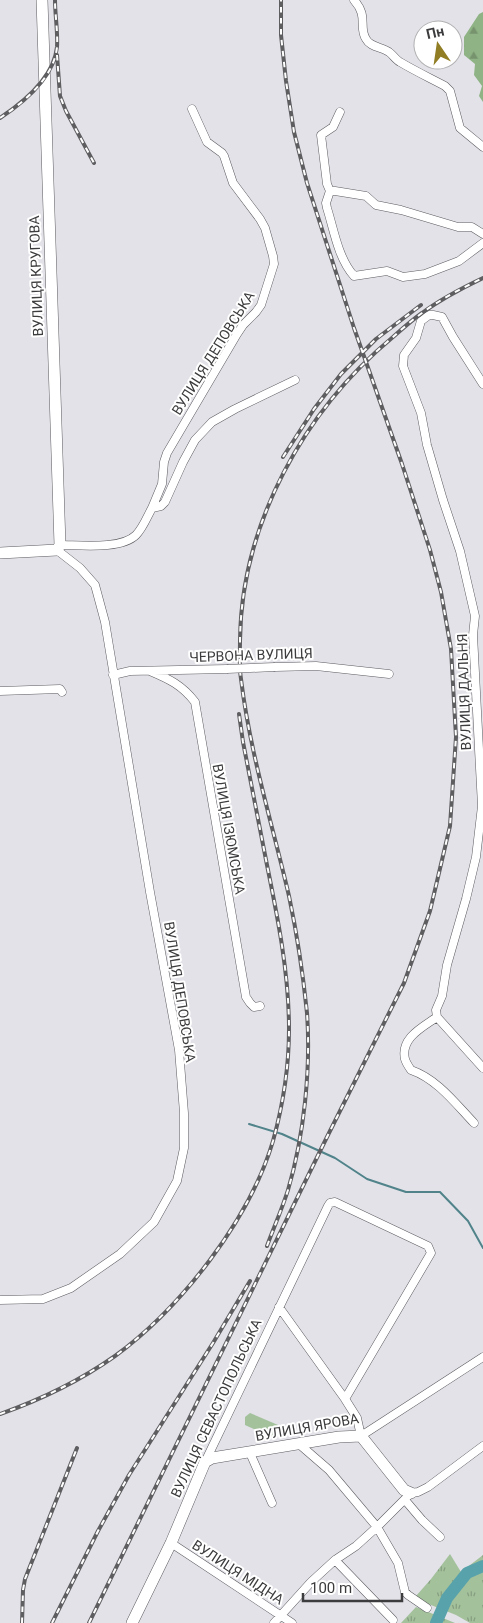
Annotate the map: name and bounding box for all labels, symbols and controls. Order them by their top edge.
north arrow [413,20,463,70]
text: Пн [425,23,446,42]
street label: ВУЛИЦЯ КРУГОВА [26,215,46,337]
street label: ВУЛИЦЯ ДЕПОВСЬКА [168,288,258,418]
street label: ВУЛИЦЯ ДАЛЬНЯ [454,633,474,751]
street label: ЧЕРВОНА ВУЛИЦЯ [189,645,313,665]
street label: ВУЛИЦЯ ІЗЮМСЬКА [210,762,248,896]
street label: ВУЛИЦЯ ДЕПОВСЬКА [161,920,199,1064]
street label: ВУЛИЦЯ СЕВАСТОПОЛЬСЬКА [167,1316,265,1500]
street label: ВУЛИЦЯ ЯРОВА [254,1410,360,1444]
street label: ВУЛИЦЯ МІДНА [189,1537,287,1607]
scale bar [303,1570,402,1602]
text: 100 m [310,1579,352,1597]

